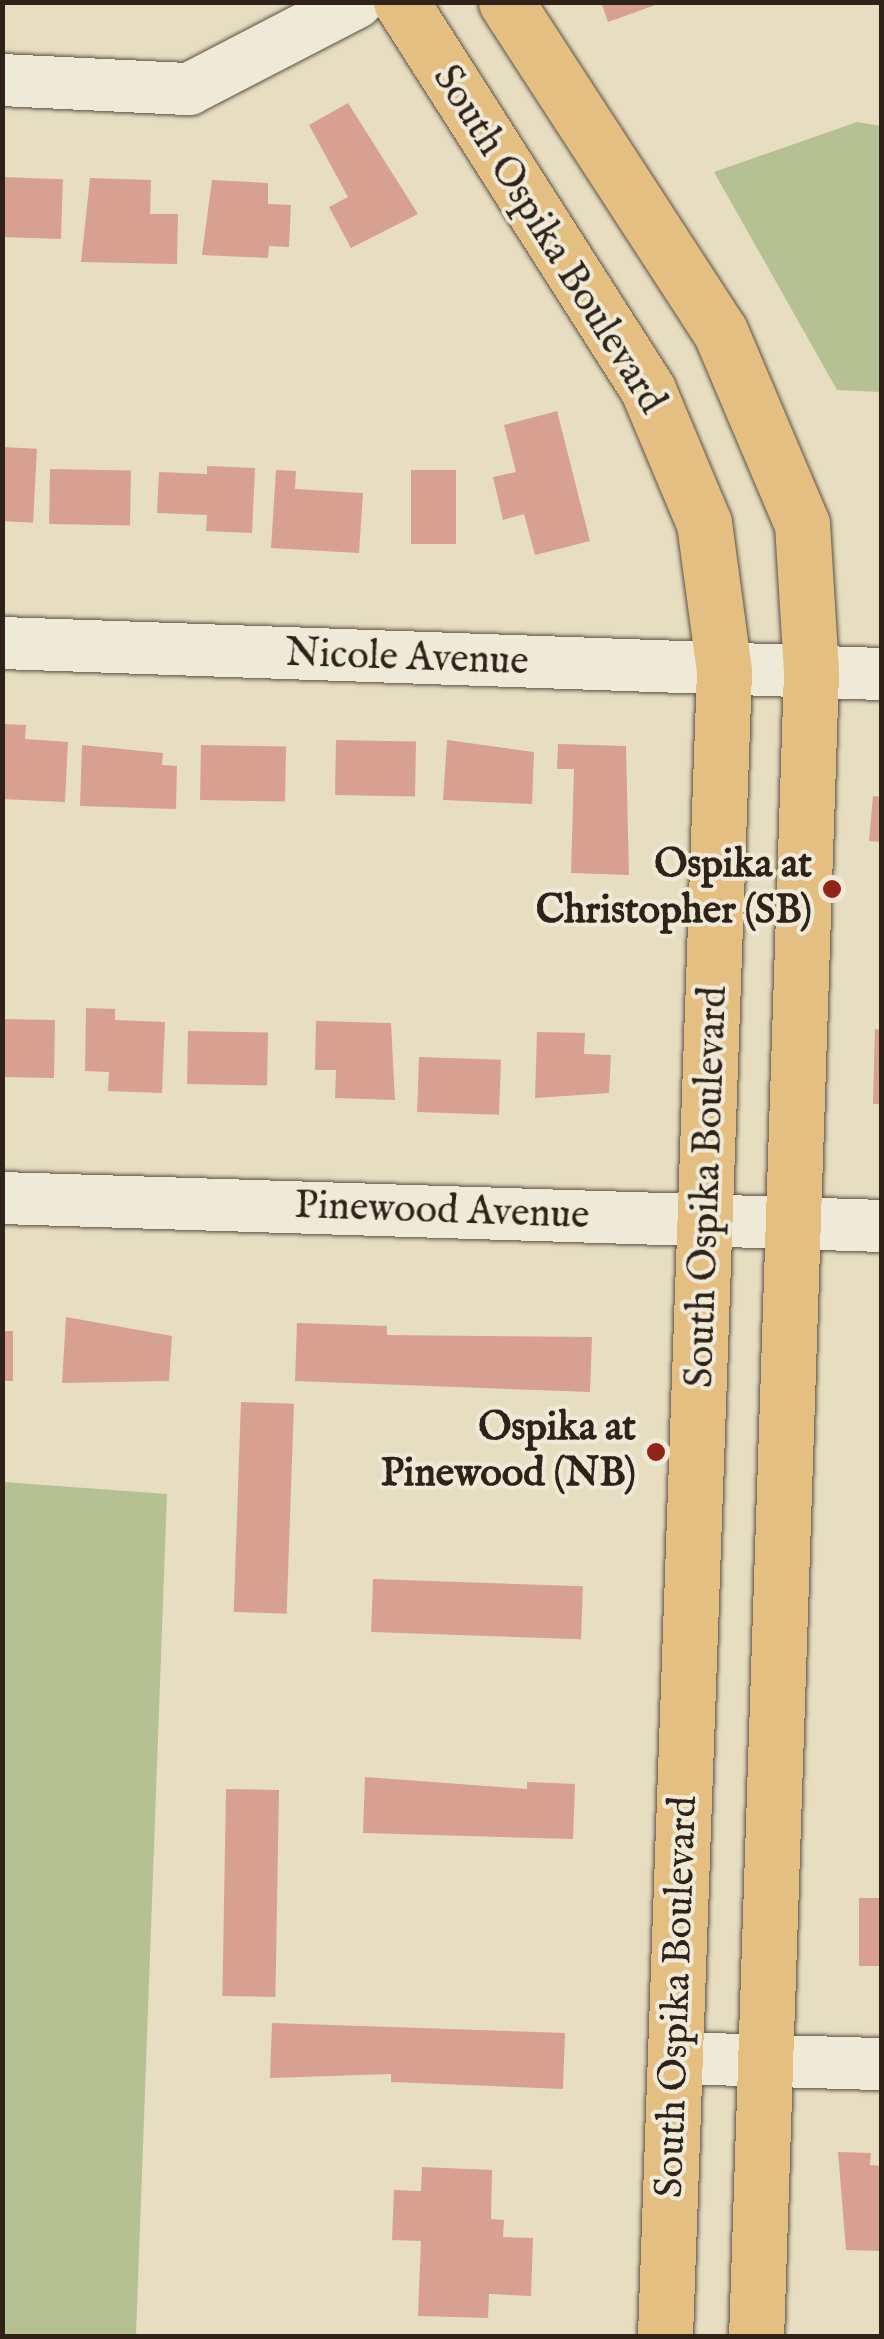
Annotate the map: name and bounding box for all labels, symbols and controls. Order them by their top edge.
street label: South Ospika Boulevard [421,57,675,423]
street label: Nicole Avenue [285,631,529,687]
place label: Ospika at Christopher (SB) [536,842,812,936]
marker: Ospika at Christopher (SB) [821,878,843,900]
street label: South Ospika Boulevard [677,985,739,1389]
street label: Pinewood Avenue [294,1183,590,1241]
place label: Ospika at Pinewood (NB) [381,1405,636,1499]
marker: Ospika at Pinewood (NB) [645,1441,667,1463]
street label: South Ospika Boulevard [647,1795,709,2199]

